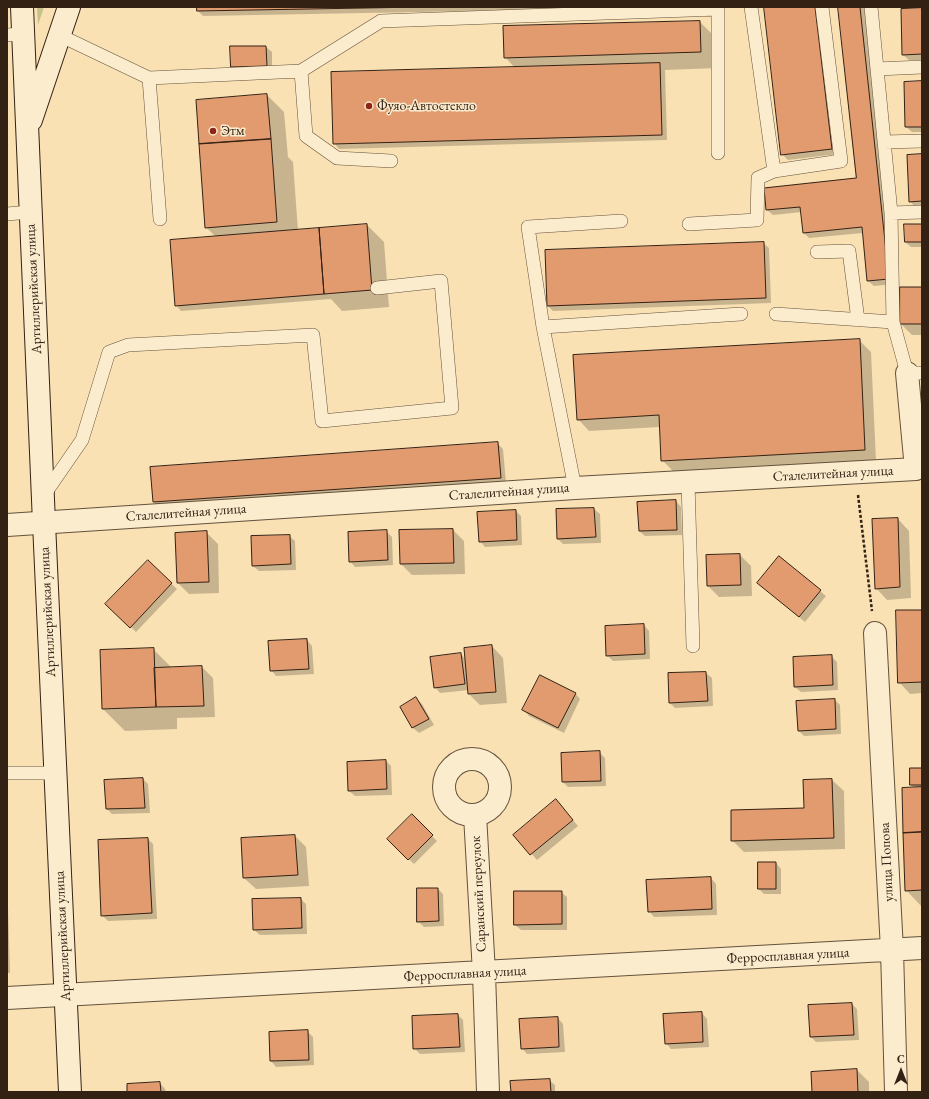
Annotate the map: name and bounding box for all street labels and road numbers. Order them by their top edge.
street label: Артиллерийская улица [22,223,46,355]
street label: Сталелитейная улица [772,462,894,486]
street label: Сталелитейная улица [448,479,570,505]
street label: Сталелитейная улица [125,500,247,526]
street label: Артиллерийская улица [36,546,60,678]
street label: улица Попова [877,822,897,902]
street label: Саранский переулок [468,835,490,953]
street label: Артиллерийская улица [51,870,75,1002]
street label: Ферросплавная улица [726,944,850,968]
street label: Ферросплавная улица [403,962,527,986]

